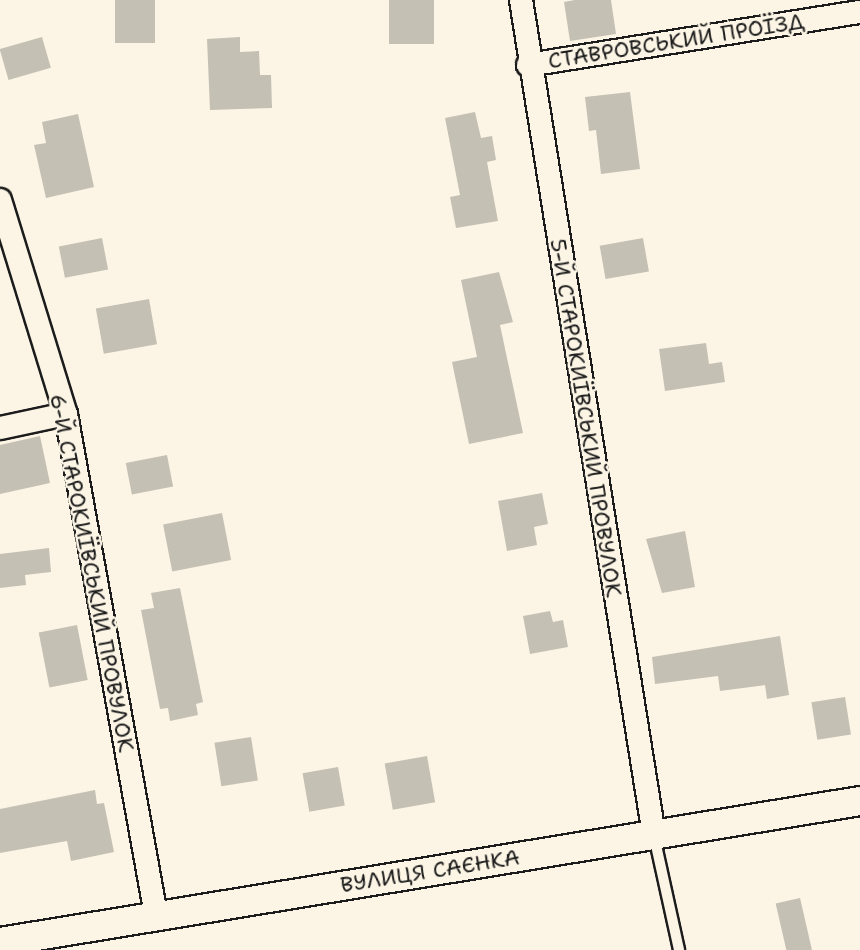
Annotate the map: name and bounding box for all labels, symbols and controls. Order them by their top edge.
street label: СТАВРОВСЬКИЙ ПРОЇЗД [546,8,806,74]
street label: 5-Й СТАРОКИЇВСЬКИЙ ПРОВУЛОК [545,237,627,599]
street label: 6-Й СТАРОКИЇВСЬКИЙ ПРОВУЛОК [44,392,140,754]
street label: ВУЛИЦЯ САЄНКА [338,844,522,898]

